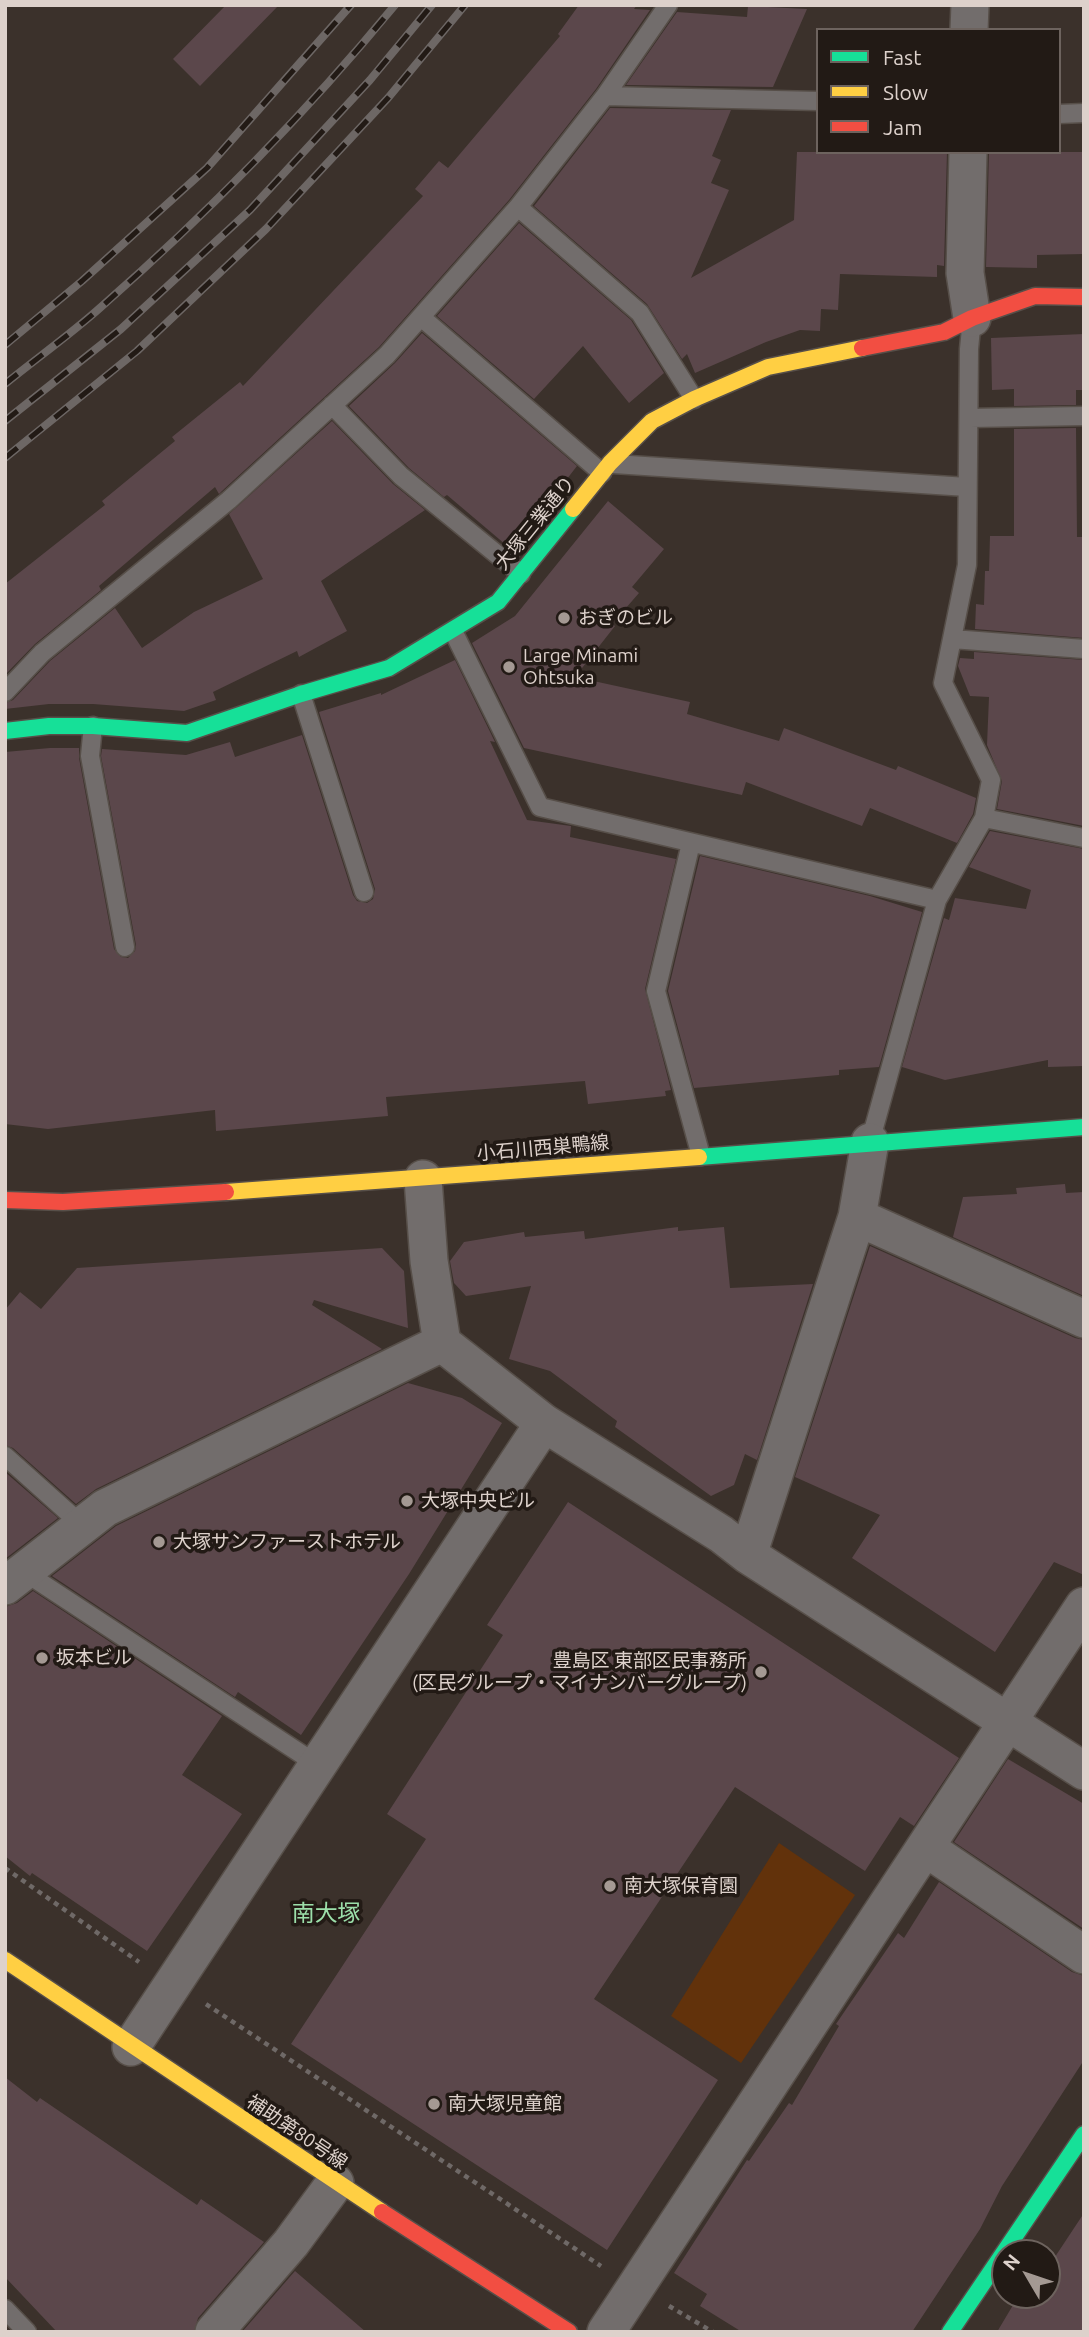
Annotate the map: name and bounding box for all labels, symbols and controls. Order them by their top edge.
legend [816,28,1061,154]
text: Fast [883,45,921,69]
text: Slow [883,80,928,104]
text: Jam [883,115,922,139]
street label: 大塚三業通り [490,472,580,574]
place label: おぎのビル [578,607,673,629]
marker: おぎのビル [556,610,572,626]
place label: Large Minami Ohtsuka [523,645,638,689]
marker: Large Minami Ohtsuka [501,659,517,675]
street label: 小石川西巣鴨線 [476,1131,610,1165]
place label: 大塚中央ビル [421,1490,535,1512]
marker: 大塚中央ビル [399,1493,415,1509]
place label: 大塚サンファーストホテル [173,1531,401,1553]
marker: 大塚サンファーストホテル [151,1534,167,1550]
place label: 坂本ビル [56,1647,132,1669]
marker: 坂本ビル [34,1650,50,1666]
place label: 豊島区 東部区民事務所 (区民グループ・マイナンバーグループ) [412,1650,747,1694]
marker: 豊島区 東部区民事務所 (区民グループ・マイナンバーグループ) [753,1664,769,1680]
place label: 南大塚保育園 [624,1875,738,1897]
marker: 南大塚保育園 [602,1878,618,1894]
district label: 南大塚 [292,1899,360,1927]
street label: 補助第80号線 [242,2090,352,2174]
place label: 南大塚児童館 [448,2093,562,2115]
marker: 南大塚児童館 [426,2096,442,2112]
north arrow [991,2239,1061,2309]
text: N [998,2250,1024,2274]

